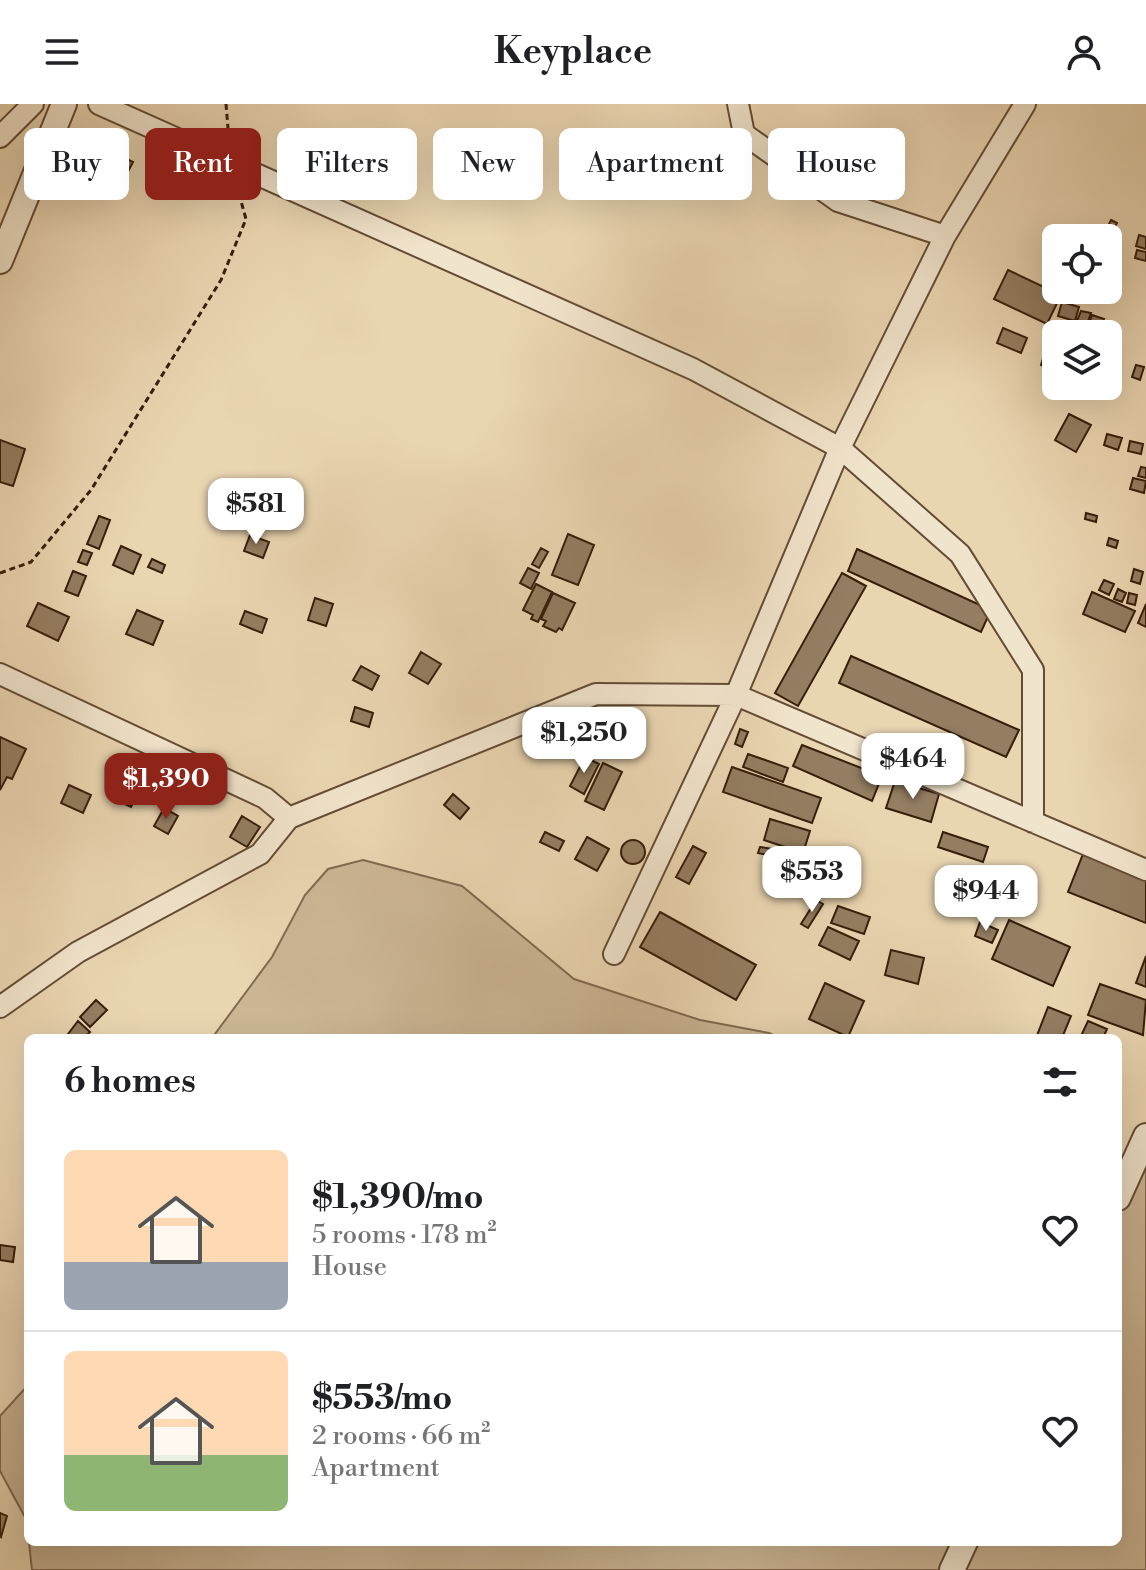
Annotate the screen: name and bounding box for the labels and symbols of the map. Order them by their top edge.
pin: $581 [209,478,303,546]
pin: $1,250 [519,707,649,775]
pin: $464 [866,733,960,801]
pin: $1,390 [101,753,231,821]
pin: $553 [765,846,859,914]
pin: $944 [939,865,1033,933]

